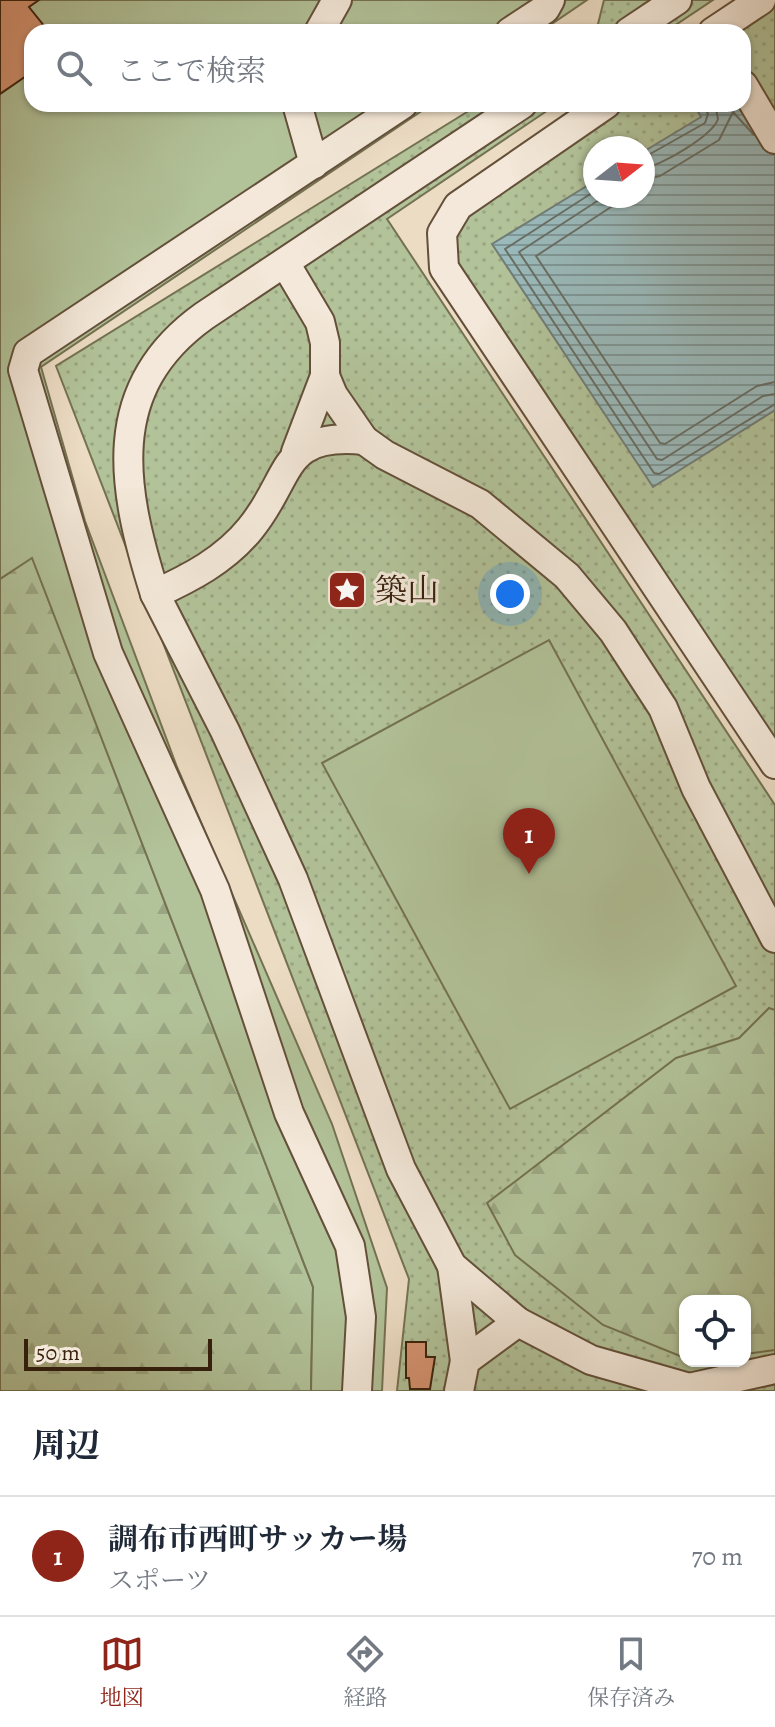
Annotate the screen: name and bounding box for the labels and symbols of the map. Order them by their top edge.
north arrow [583,136,655,208]
place label: 築山 [375,568,439,612]
place icon: 築山 [326,569,368,611]
your location [490,574,530,614]
pin: 1 [503,808,555,874]
scale bar [24,1335,212,1371]

